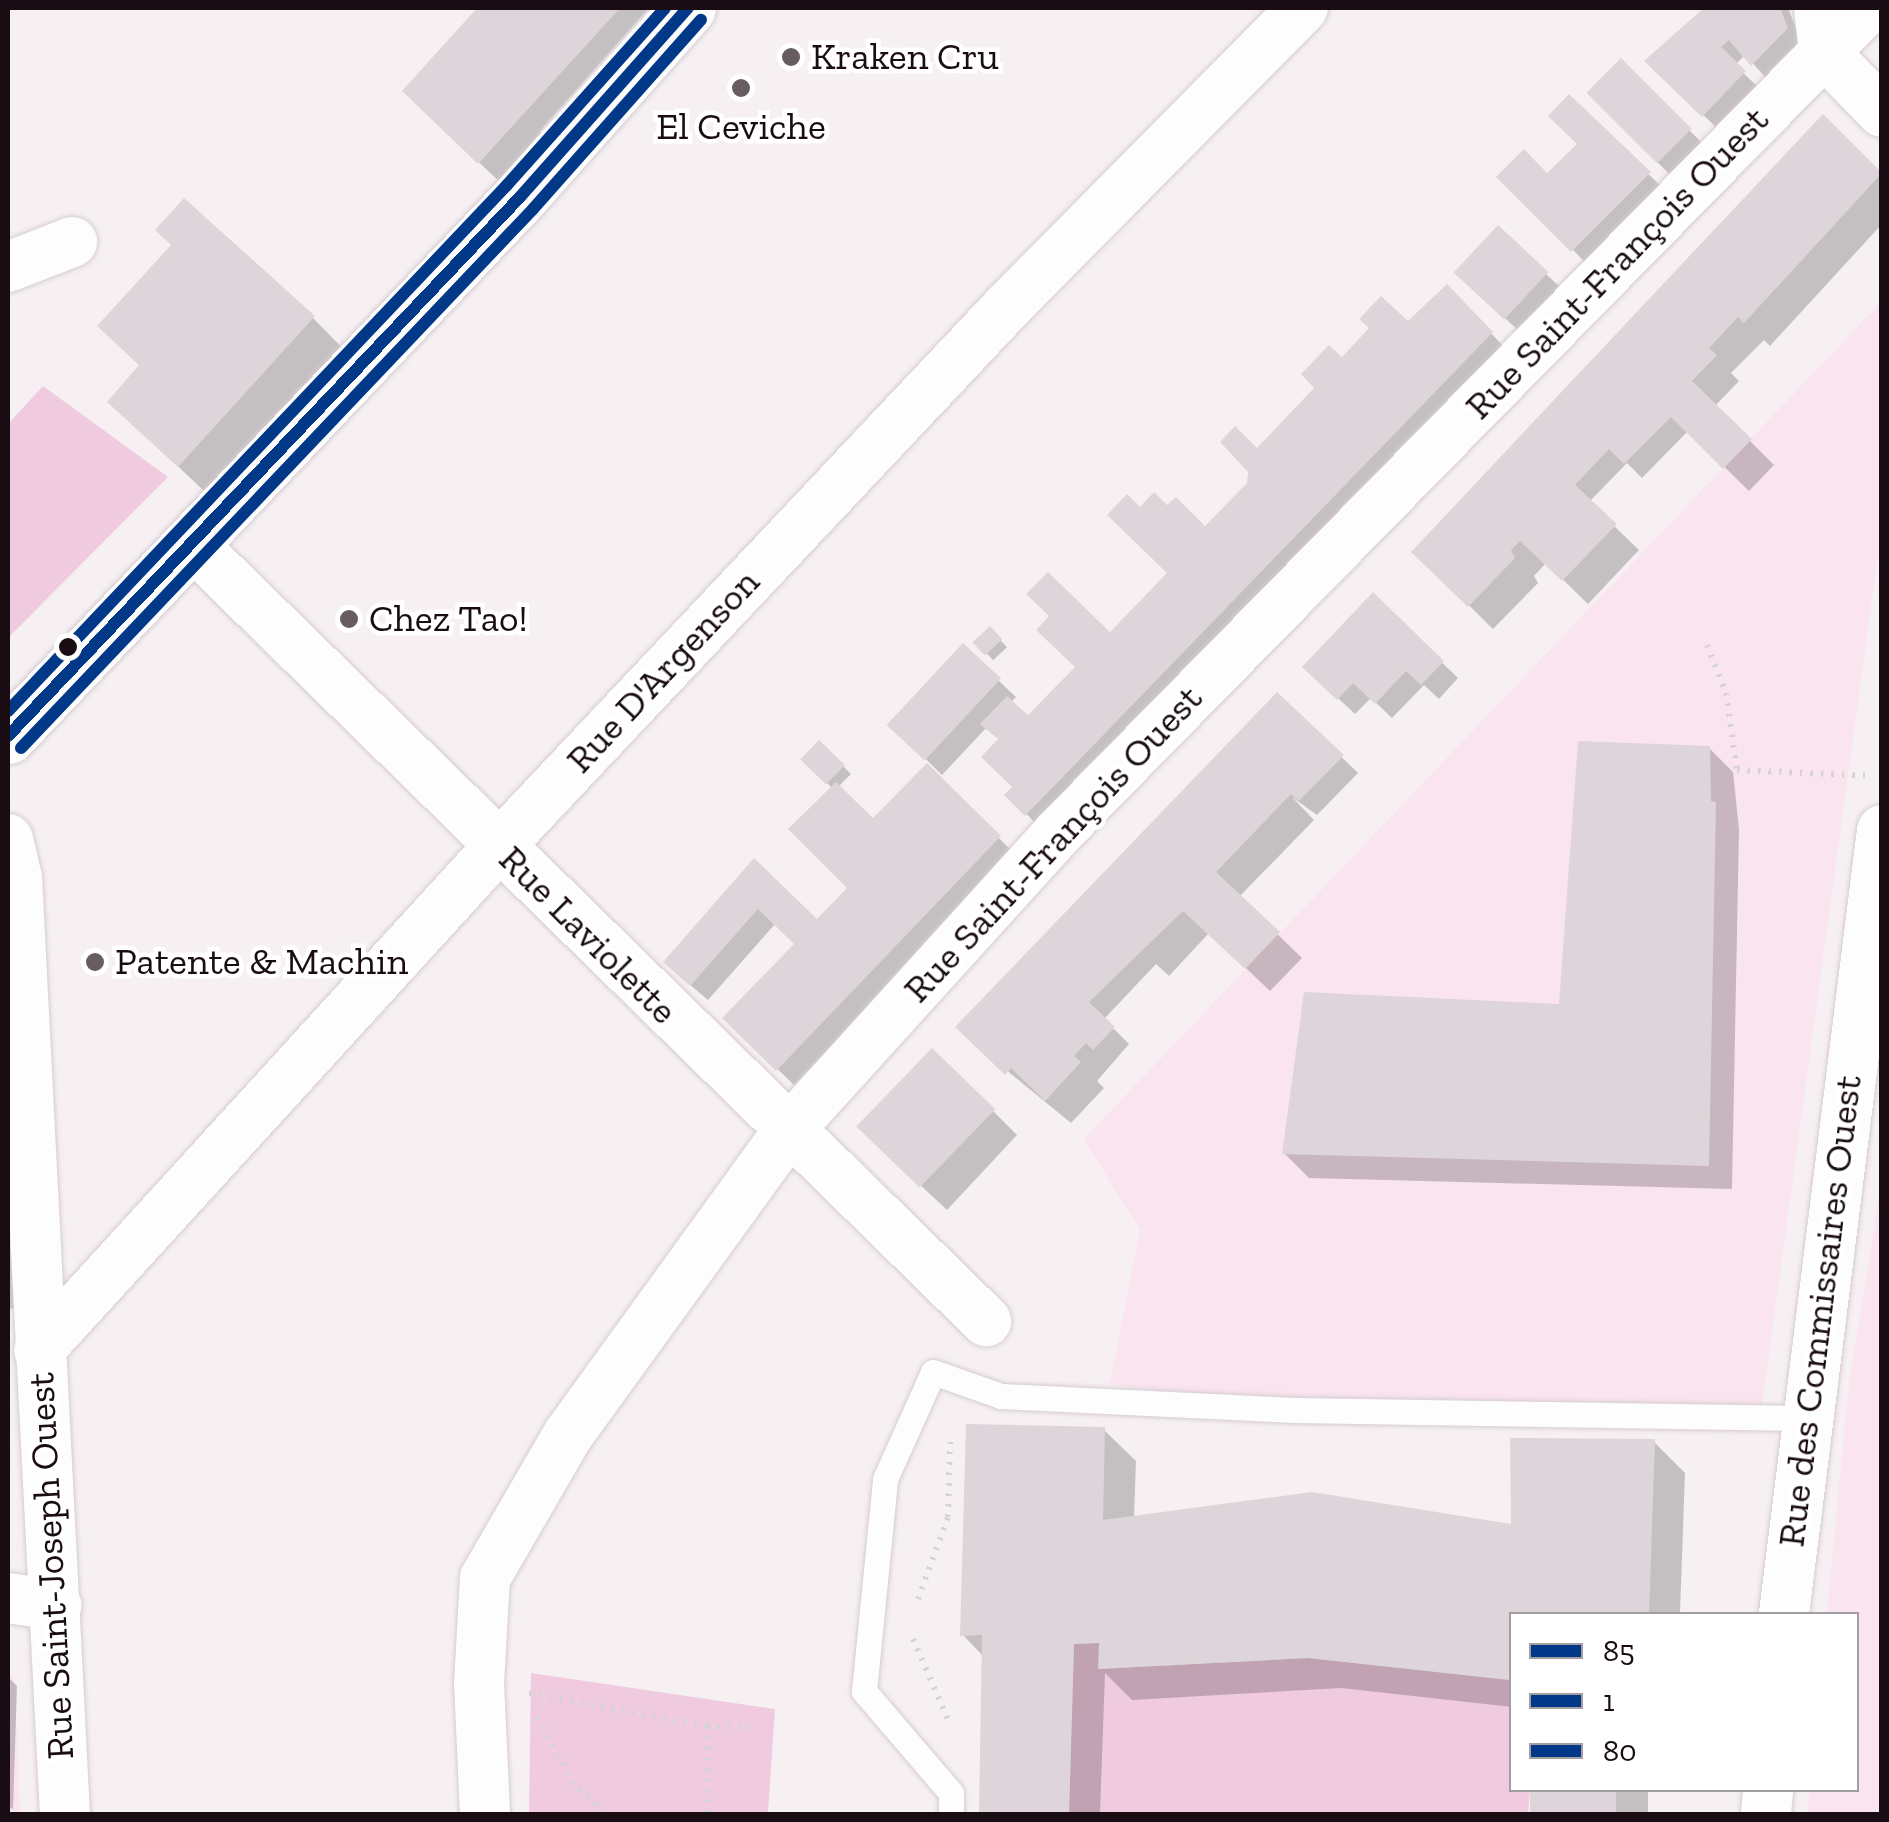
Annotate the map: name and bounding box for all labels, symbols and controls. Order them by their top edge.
place label: Kraken Cru [811,34,999,80]
marker: Kraken Cru [780,46,802,68]
marker: El Ceviche [730,77,752,99]
street label: Rue Saint-François Ouest [1456,97,1778,429]
place label: El Ceviche [656,104,826,150]
street label: Rue D'Argenson [557,560,769,782]
place label: Chez Tao! [369,596,528,642]
marker: Chez Tao! [338,608,360,630]
unlabelled marker [58,637,78,657]
street label: Rue Saint-François Ouest [894,676,1212,1012]
street label: Rue Laviolette [489,836,687,1034]
place label: Patente & Machin [115,939,408,985]
marker: Patente & Machin [84,951,106,973]
street label: Rue des Commissaires Ouest [1768,1073,1872,1549]
street label: Rue Saint-Joseph Ouest [18,1371,84,1761]
legend [1509,1612,1859,1792]
text: 85 [1603,1633,1635,1669]
text: 1 [1603,1683,1615,1719]
text: 80 [1603,1733,1636,1769]

